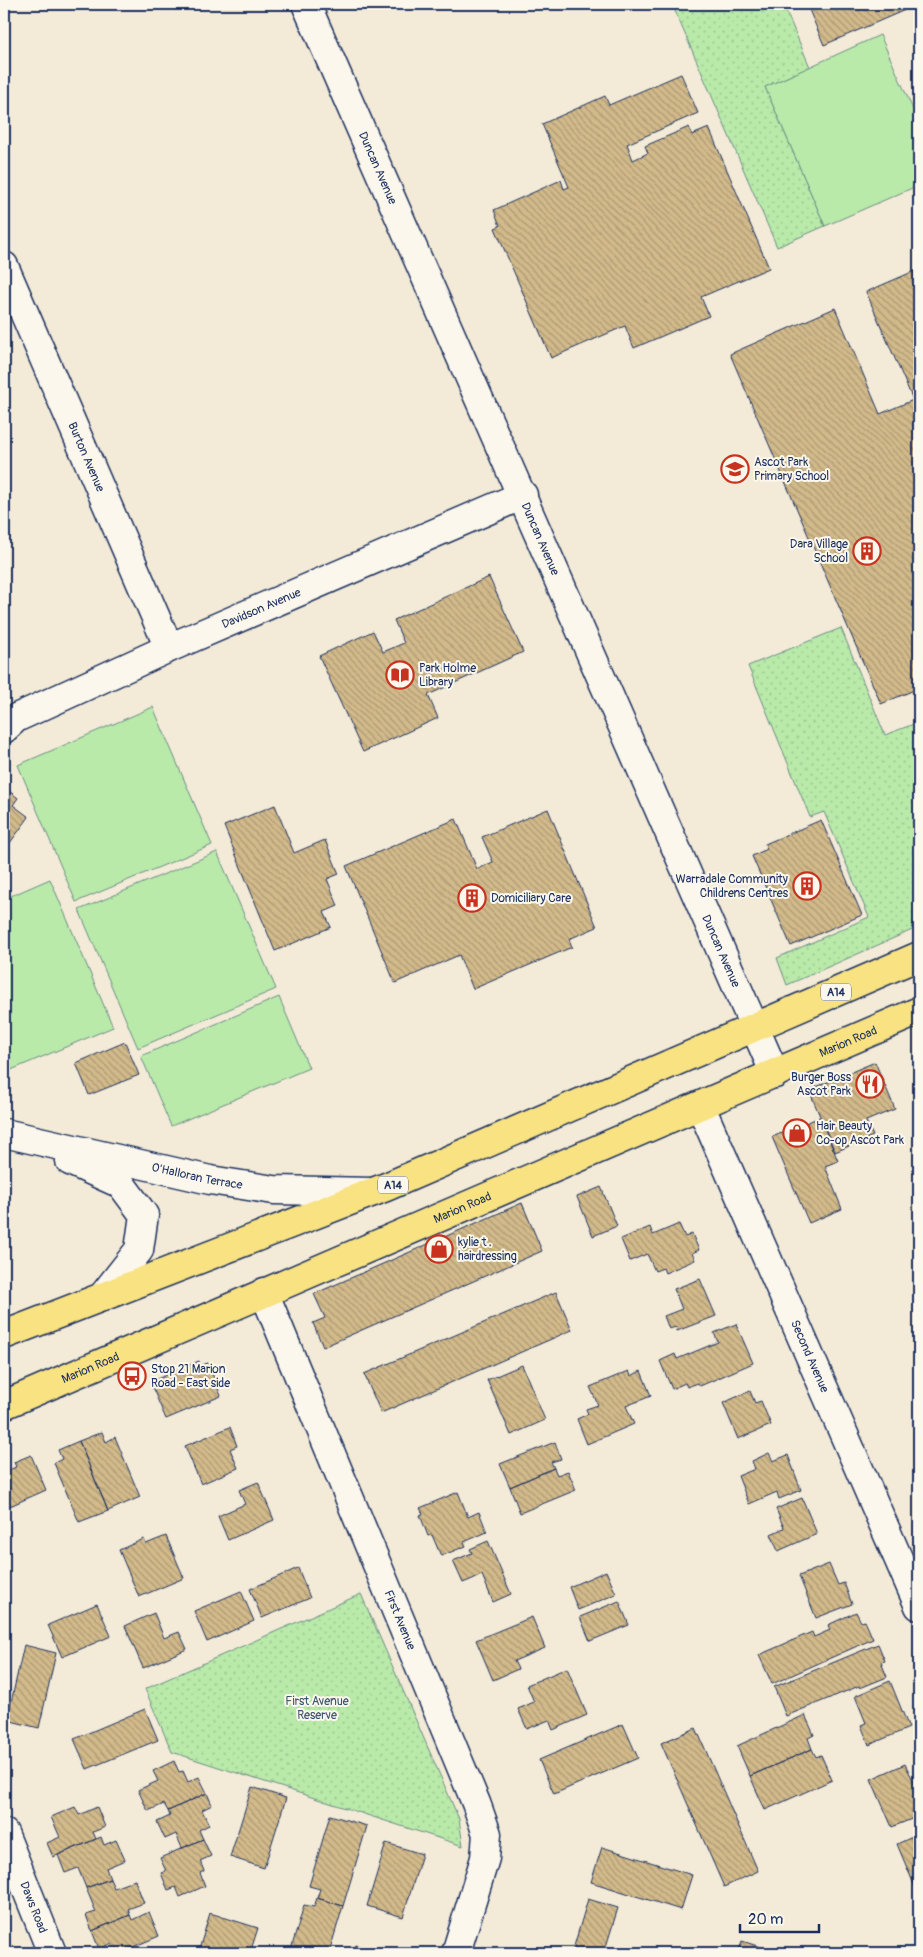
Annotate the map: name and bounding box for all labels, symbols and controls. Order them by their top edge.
street label: Duncan Avenue [355,129,400,207]
street label: Burton Avenue [65,420,108,494]
school or university icon: Ascot Park Primary School [720,454,750,484]
place label: Ascot Park Primary School [754,455,829,484]
street label: Duncan Avenue [518,500,563,578]
building icon: Dara Village School [852,536,882,566]
place label: Dara Village School [790,537,848,566]
street label: Davidson Avenue [219,584,303,632]
library icon: Park Holme Library [385,660,415,690]
place label: Park Holme Library [419,661,476,690]
building icon: Warradale Community Childrens Centres [792,871,822,901]
place label: Warradale Community Childrens Centres [675,872,789,901]
building icon: Domiciliary Care [457,883,487,913]
place label: Domiciliary Care [491,891,571,906]
street label: Duncan Avenue [699,912,744,990]
road number: A14 [821,984,851,1000]
street label: Marion Road [817,1022,879,1061]
restaurant icon: Burger Boss Ascot Park [855,1069,885,1099]
place label: Burger Boss Ascot Park [791,1070,852,1099]
shop icon: Hair Beauty Co-op Ascot Park [782,1118,812,1148]
place label: Hair Beauty Co-op Ascot Park [816,1119,904,1148]
street label: O'Halloran Terrace [150,1159,244,1193]
road number: A14 [378,1176,408,1194]
street label: Marion Road [431,1189,494,1227]
shop icon: kylie t . hairdressing [424,1234,454,1264]
place label: kylie t . hairdressing [458,1235,517,1264]
street label: Second Avenue [787,1318,832,1395]
street label: Marion Road [59,1349,122,1387]
bus stop icon: Stop 21 Marion Road - East side [117,1361,147,1391]
place label: Stop 21 Marion Road - East side [151,1362,230,1391]
street label: First Avenue [381,1588,419,1652]
park label: First Avenue Reserve [285,1694,349,1723]
street label: Daws Road [17,1879,51,1935]
scale bar [740,1902,819,1934]
text: 20 m [748,1910,783,1929]

